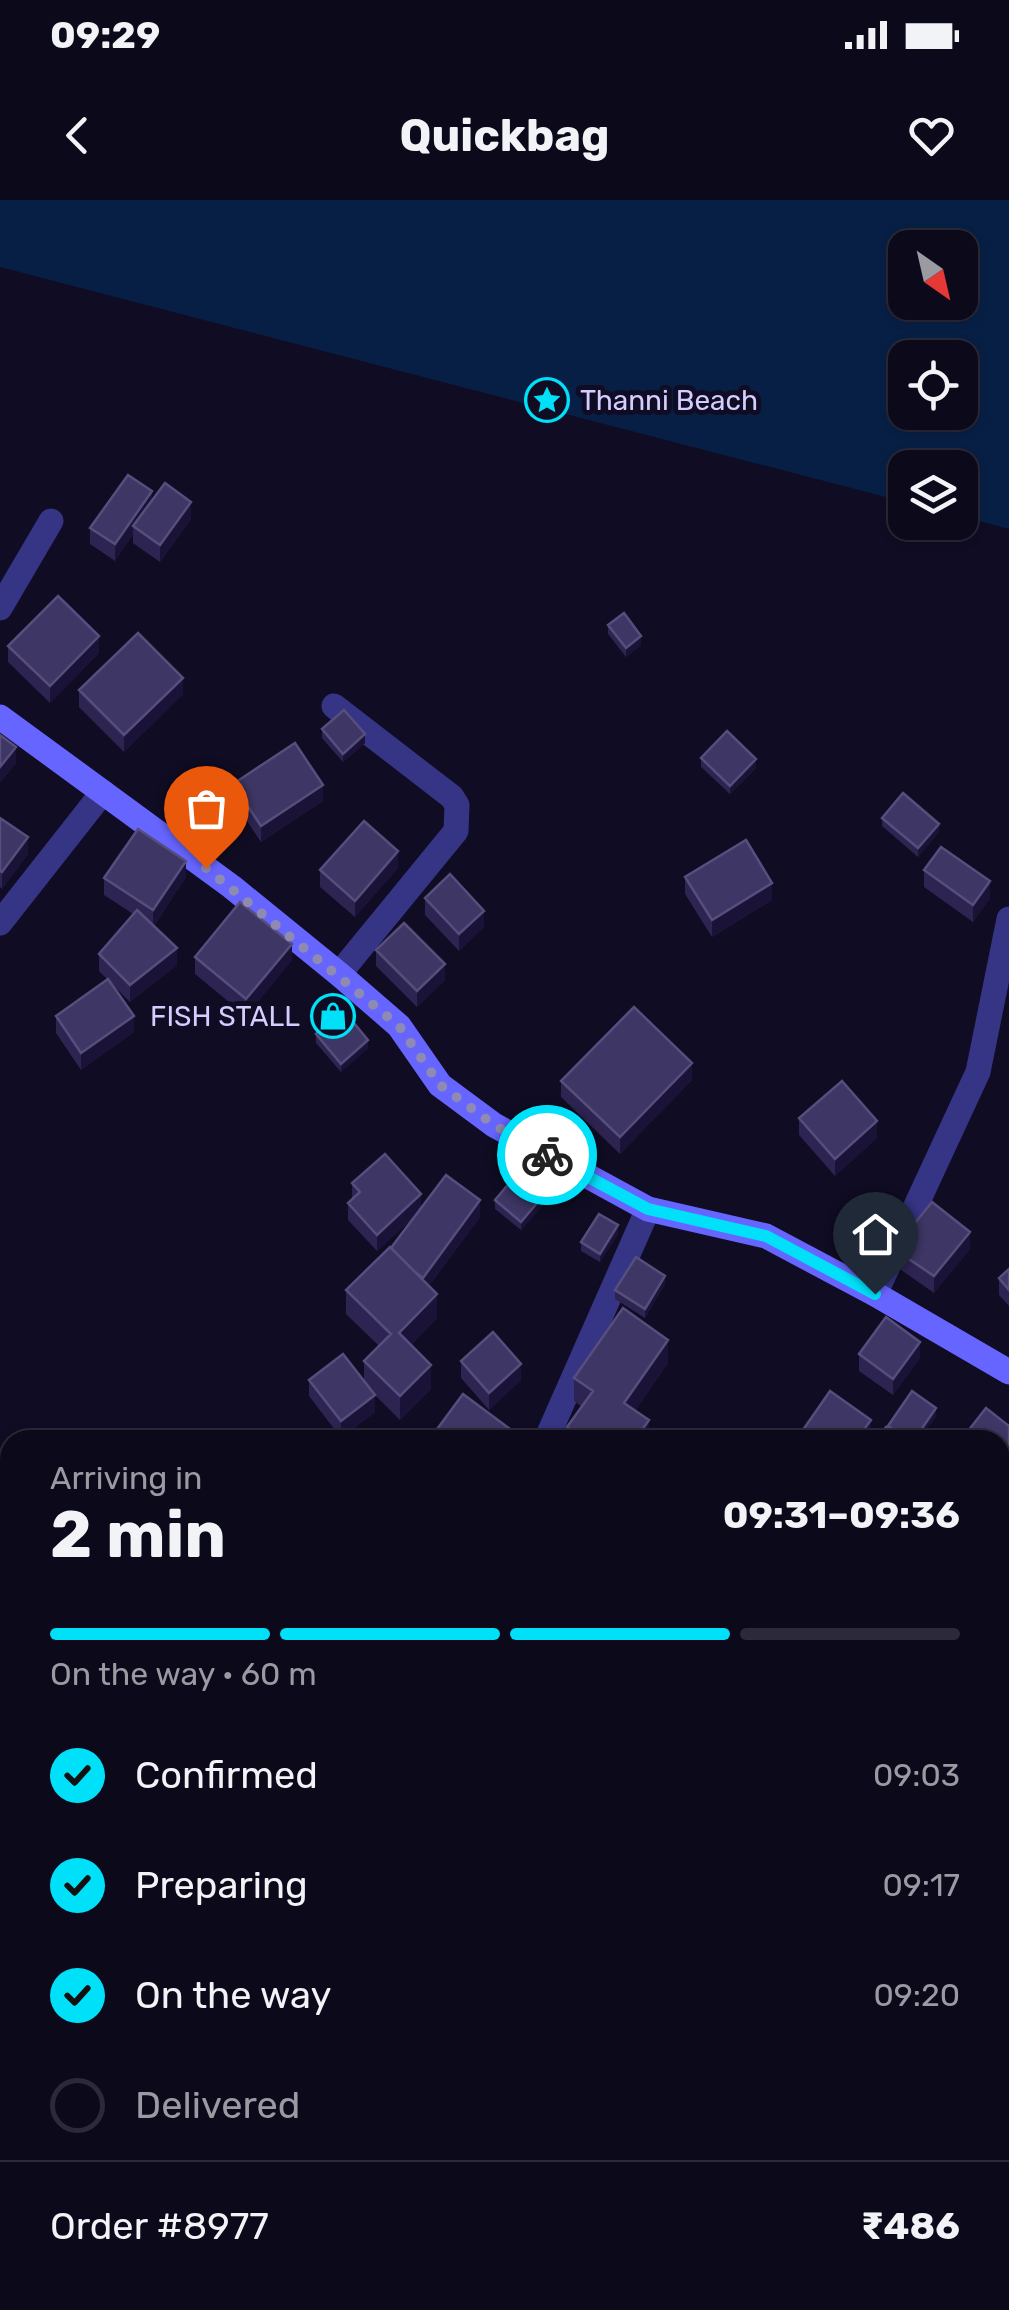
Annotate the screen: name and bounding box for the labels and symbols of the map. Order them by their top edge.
north arrow [888,230,978,320]
place icon: Thanni Beach [524,377,570,423]
place label: Thanni Beach [580,384,758,417]
pin [164,766,249,869]
shop icon: FISH STALL [310,993,356,1039]
place label: FISH STALL [150,1000,300,1033]
courier [497,1105,597,1205]
pin [833,1192,918,1295]

